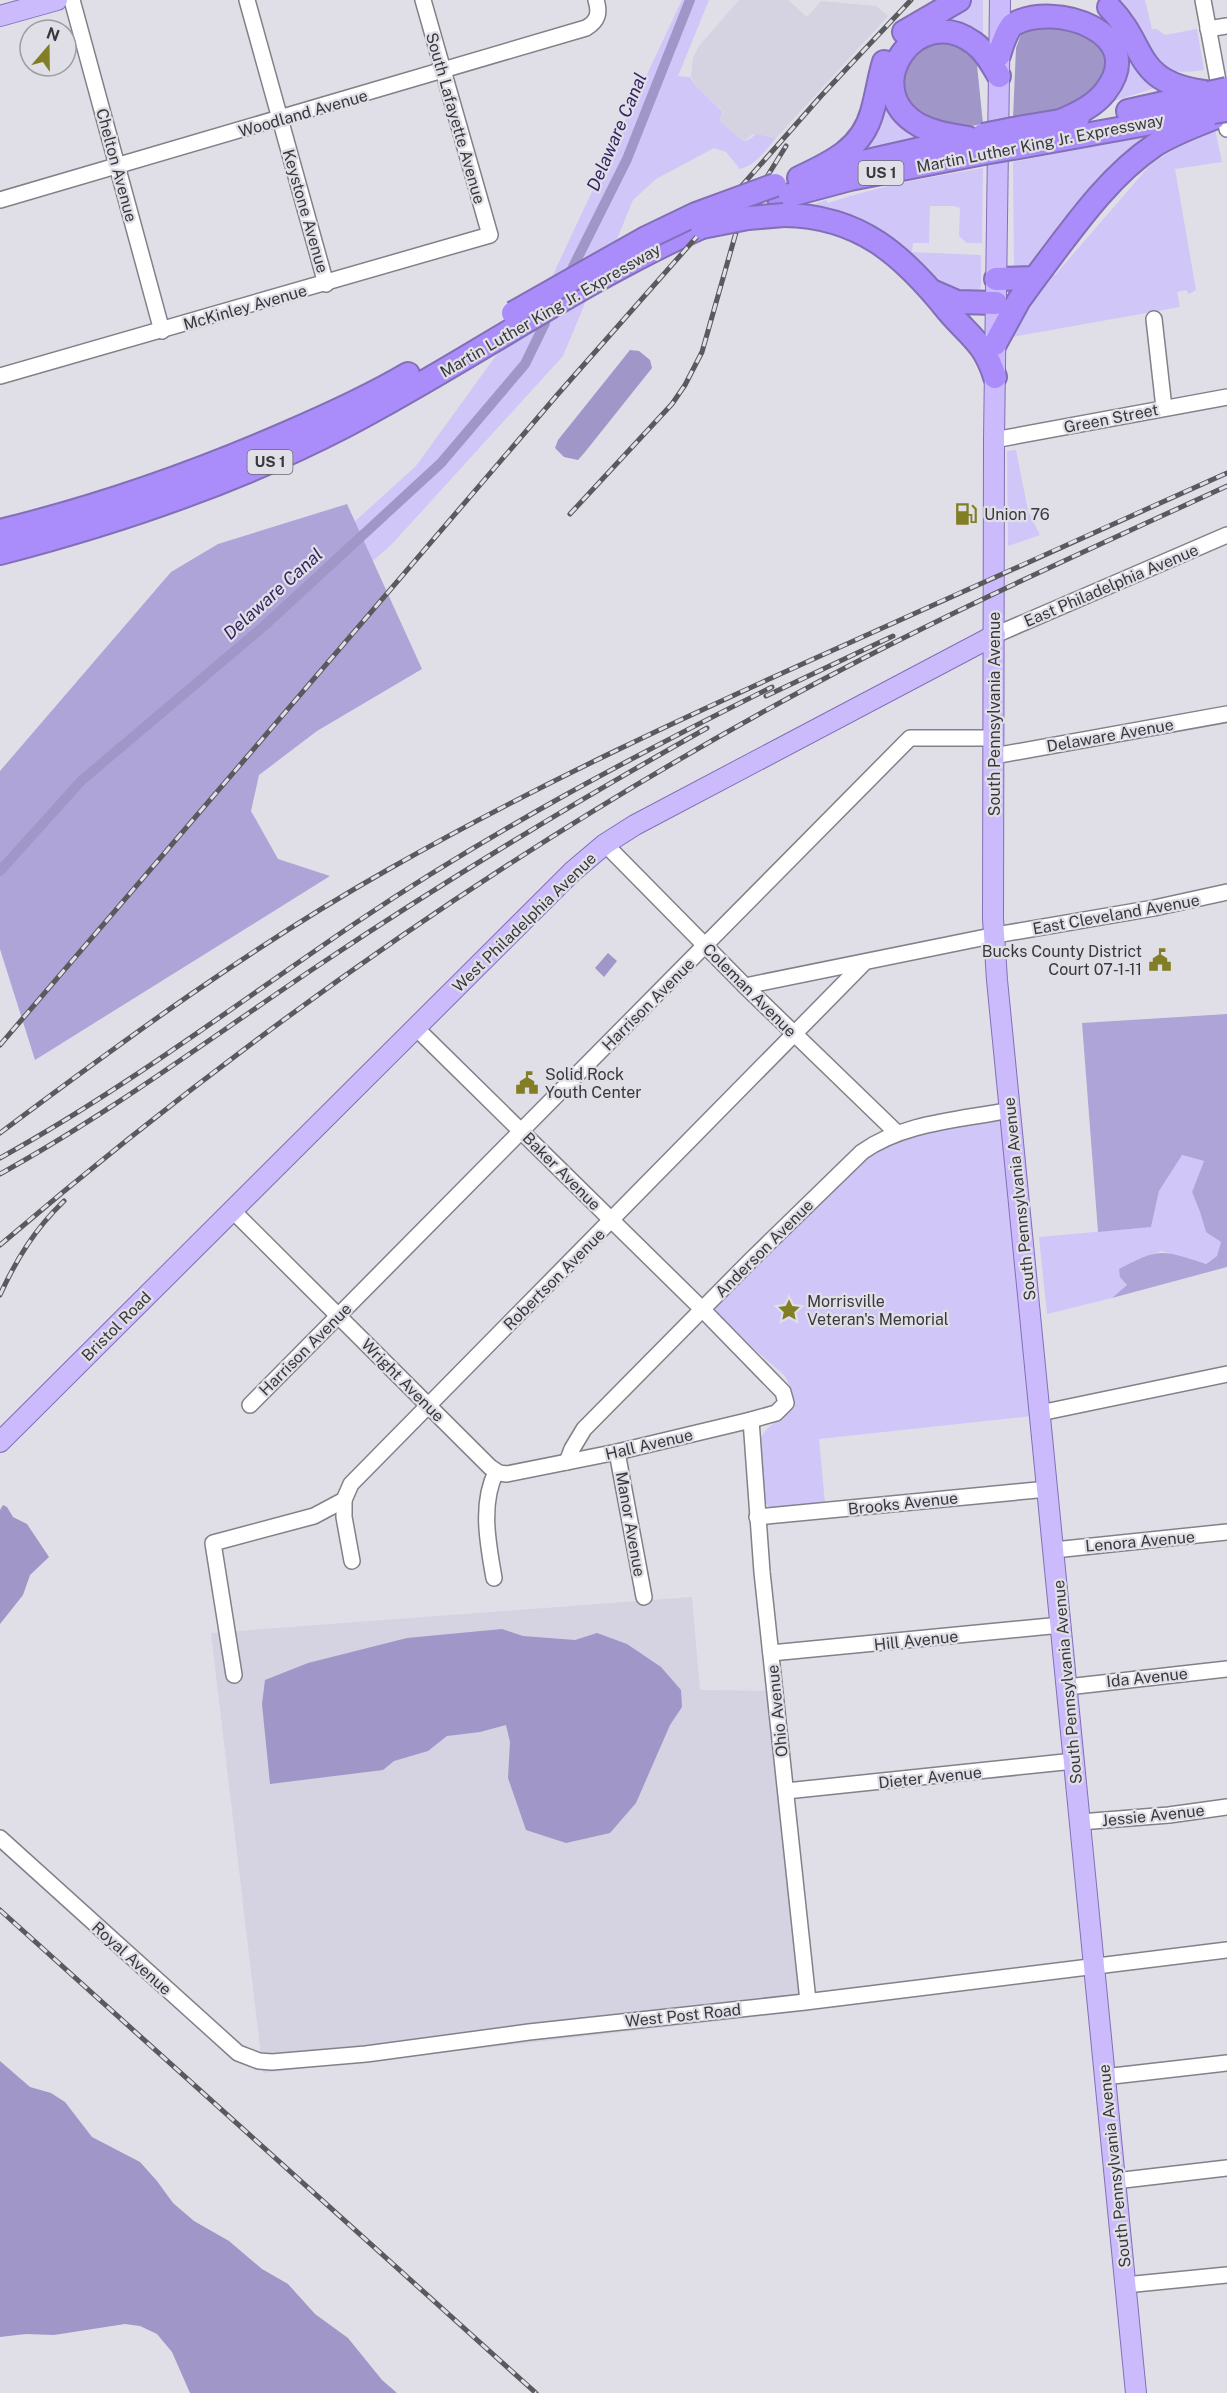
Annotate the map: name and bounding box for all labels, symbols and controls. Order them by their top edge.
north arrow [18,18,78,78]
text: N [44,23,62,45]
street label: South Lafayette Avenue [422,30,489,206]
water label: Delaware Canal [582,70,651,194]
street label: Woodland Avenue [236,86,370,141]
street label: Chelton Avenue [92,106,141,224]
street label: Martin Luther King Jr. Expressway [915,110,1166,177]
street label: Keystone Avenue [279,147,332,275]
road number: US 1 [858,161,904,185]
street label: Martin Luther King Jr. Expressway [437,239,664,382]
street label: McKinley Avenue [181,281,309,334]
street label: Green Street [1062,400,1160,437]
road number: US 1 [248,450,292,474]
fuel station icon: Union 76 [953,501,979,527]
place label: Union 76 [984,505,1050,524]
street label: East Philadelphia Avenue [1021,540,1201,631]
water label: Delaware Canal [219,544,327,644]
street label: South Pennsylvania Avenue [985,612,1004,816]
street label: Delaware Avenue [1045,715,1175,756]
street label: West Philadelphia Avenue [449,849,600,996]
street label: East Cleveland Avenue [1031,890,1201,939]
street label: Coleman Avenue [699,940,800,1041]
place label: Bucks County District Court 07-1-11 [982,942,1142,979]
public building icon: Bucks County District Court 07-1-11 [1147,947,1173,973]
street label: Harrison Avenue [598,954,698,1054]
place label: Solid Rock Youth Center [545,1065,642,1102]
public building icon: Solid Rock Youth Center [514,1070,540,1096]
street label: South Pennsylvania Avenue [999,1096,1040,1302]
street label: Baker Avenue [519,1128,605,1214]
street label: Anderson Avenue [711,1195,817,1301]
street label: Robertson Avenue [500,1225,609,1334]
street label: Bristol Road [78,1288,155,1365]
place label: Morrisville Veteran's Memorial [807,1292,949,1329]
place icon: Morrisville Veteran's Memorial [776,1297,802,1323]
street label: Harrison Avenue [255,1299,355,1399]
street label: Wright Avenue [357,1335,448,1426]
street label: Hall Avenue [603,1425,695,1464]
street label: Manor Avenue [612,1470,649,1578]
street label: Brooks Avenue [847,1488,959,1519]
street label: Lenora Avenue [1084,1527,1196,1556]
street label: South Pennsylvania Avenue [1049,1579,1086,1785]
street label: Hill Avenue [873,1627,959,1654]
street label: Ohio Avenue [763,1664,792,1758]
street label: Ida Avenue [1105,1664,1189,1691]
street label: Dieter Avenue [877,1763,983,1792]
street label: Jessie Avenue [1101,1801,1205,1830]
street label: Royal Avenue [88,1918,175,1999]
street label: West Post Road [624,2000,742,2031]
street label: South Pennsylvania Avenue [1094,2063,1135,2269]

